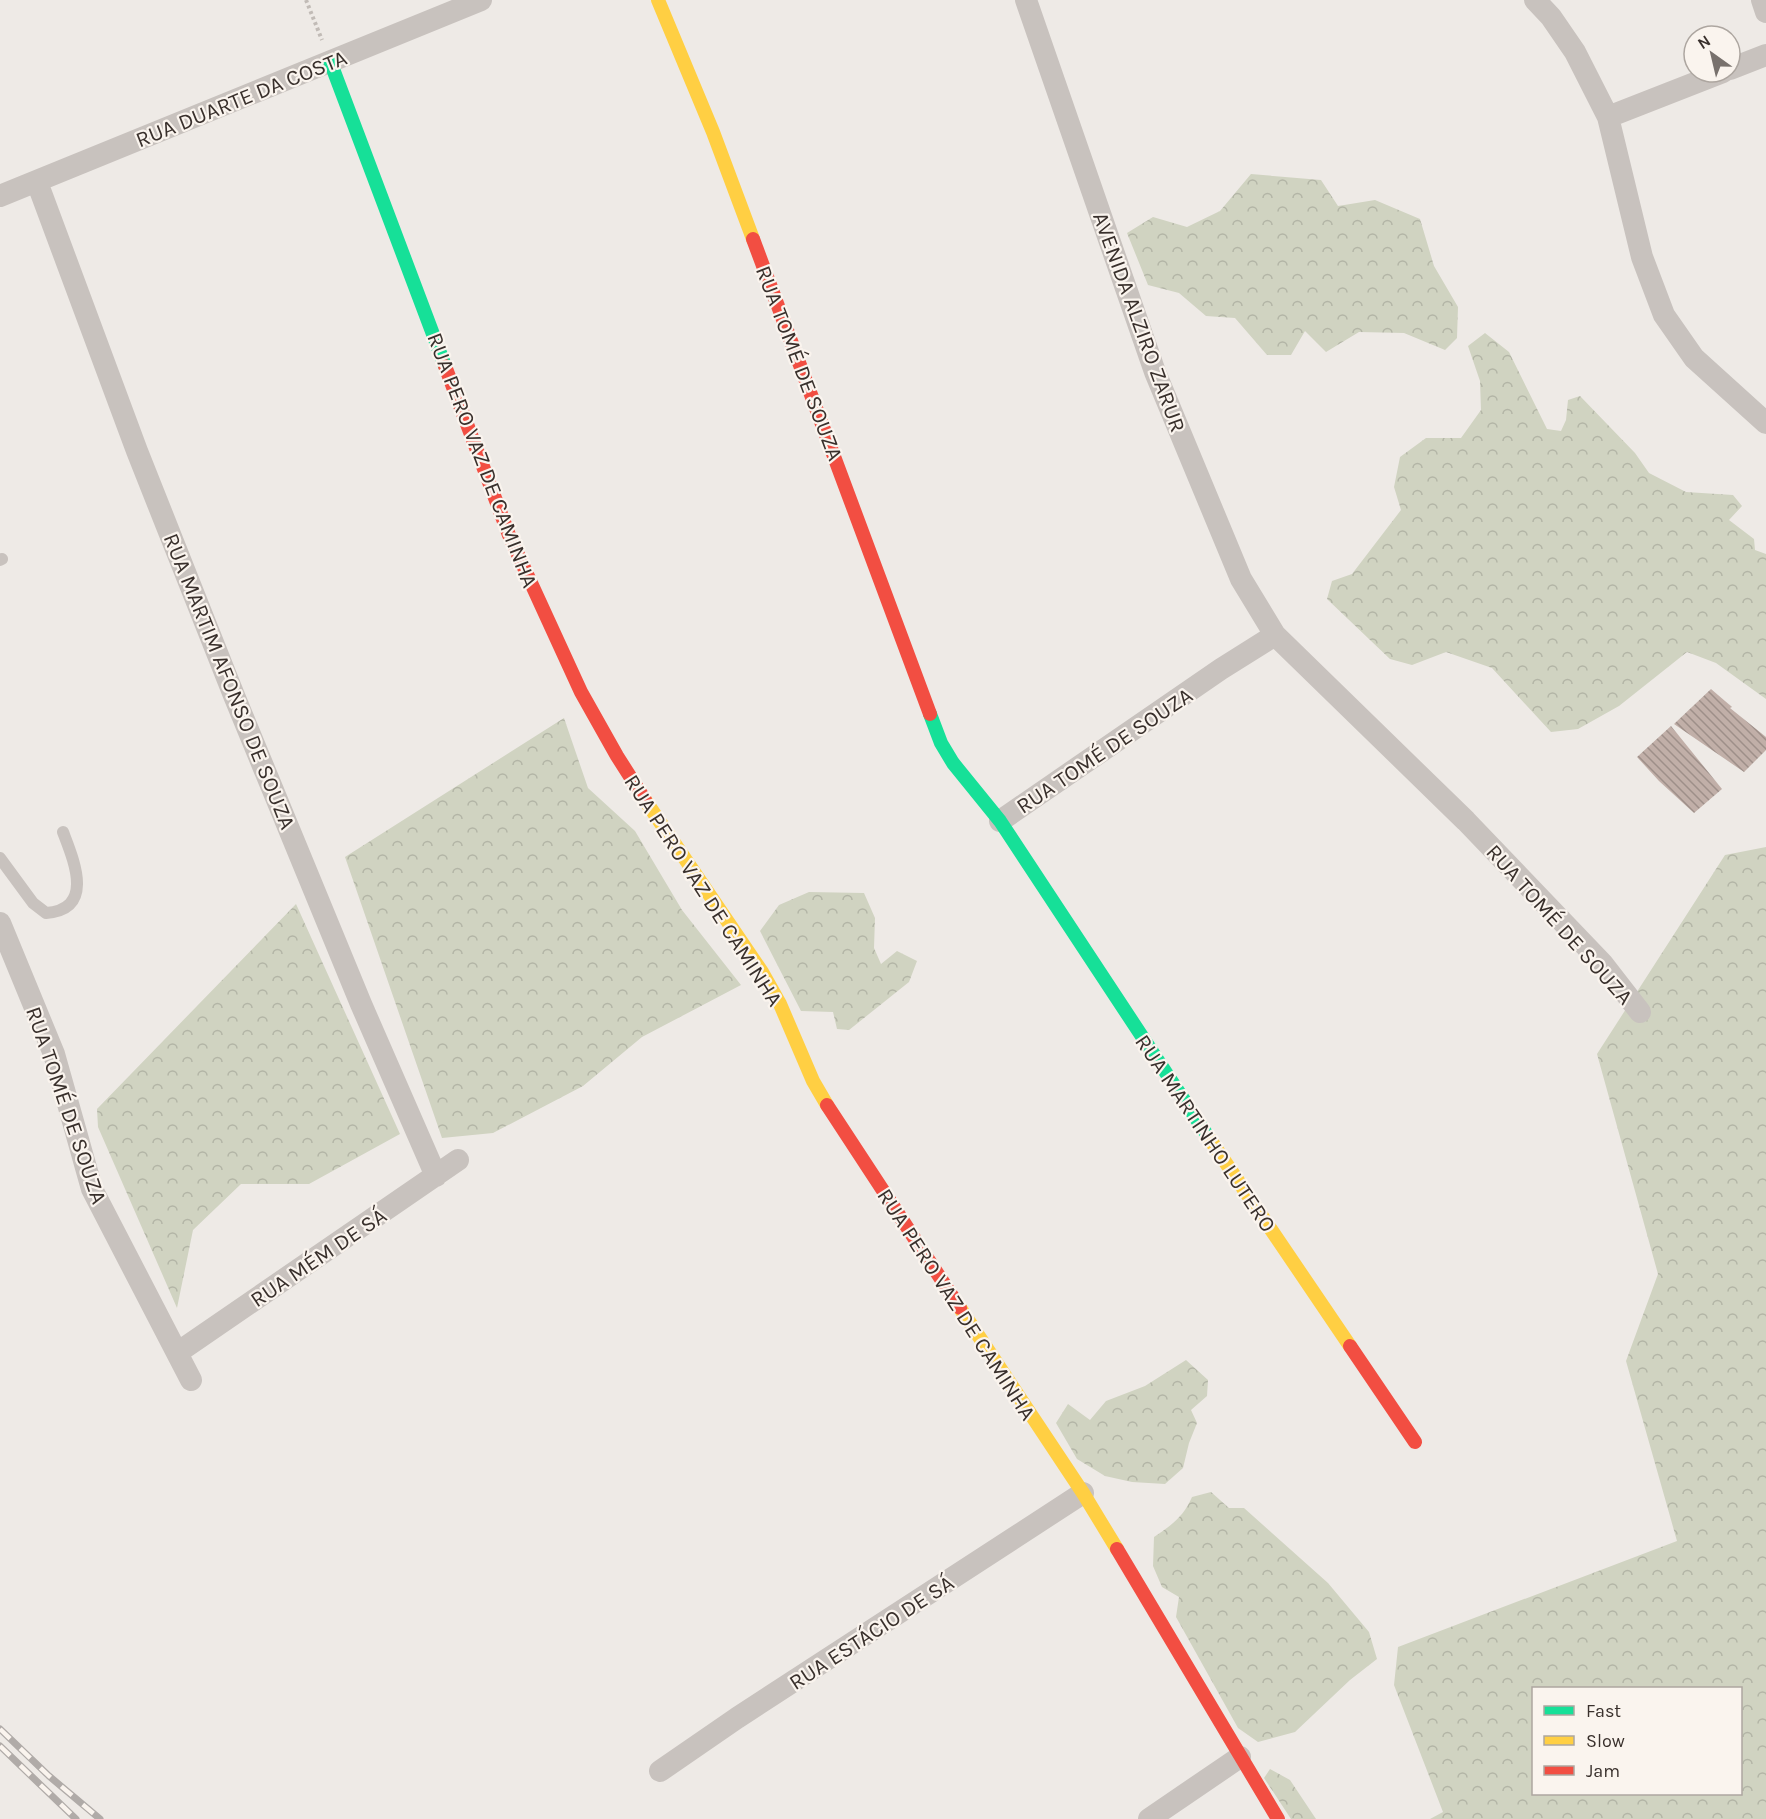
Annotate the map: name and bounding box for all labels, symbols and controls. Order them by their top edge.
north arrow [1682,24,1742,84]
text: N [1694,31,1714,53]
street label: RUA DUARTE DA COSTA [132,45,351,153]
street label: AVENIDA ALZIRO ZARUR [1087,209,1191,436]
street label: RUA TOMÉ DE SOUZA [750,262,849,465]
street label: RUA PERO VAZ DE CAMINHA [421,329,543,592]
street label: RUA MARTIM AFONSO DE SOUZA [158,529,301,834]
street label: RUA TOMÉ DE SOUZA [1011,681,1198,819]
street label: RUA PERO VAZ DE CAMINHA [618,770,788,1012]
street label: RUA TOMÉ DE SOUZA [1480,838,1639,1010]
street label: RUA TOMÉ DE SOUZA [20,1003,113,1208]
street label: RUA MARTINHO LUTERO [1129,1030,1281,1237]
street label: RUA PERO VAZ DE CAMINHA [871,1184,1041,1426]
street label: RUA MÉM DE SÁ [245,1202,392,1313]
street label: RUA ESTÁCIO DE SÁ [784,1569,959,1696]
legend [1532,1687,1742,1795]
text: Fast [1586,1700,1621,1722]
text: Slow [1586,1730,1625,1752]
text: Jam [1586,1760,1620,1782]

